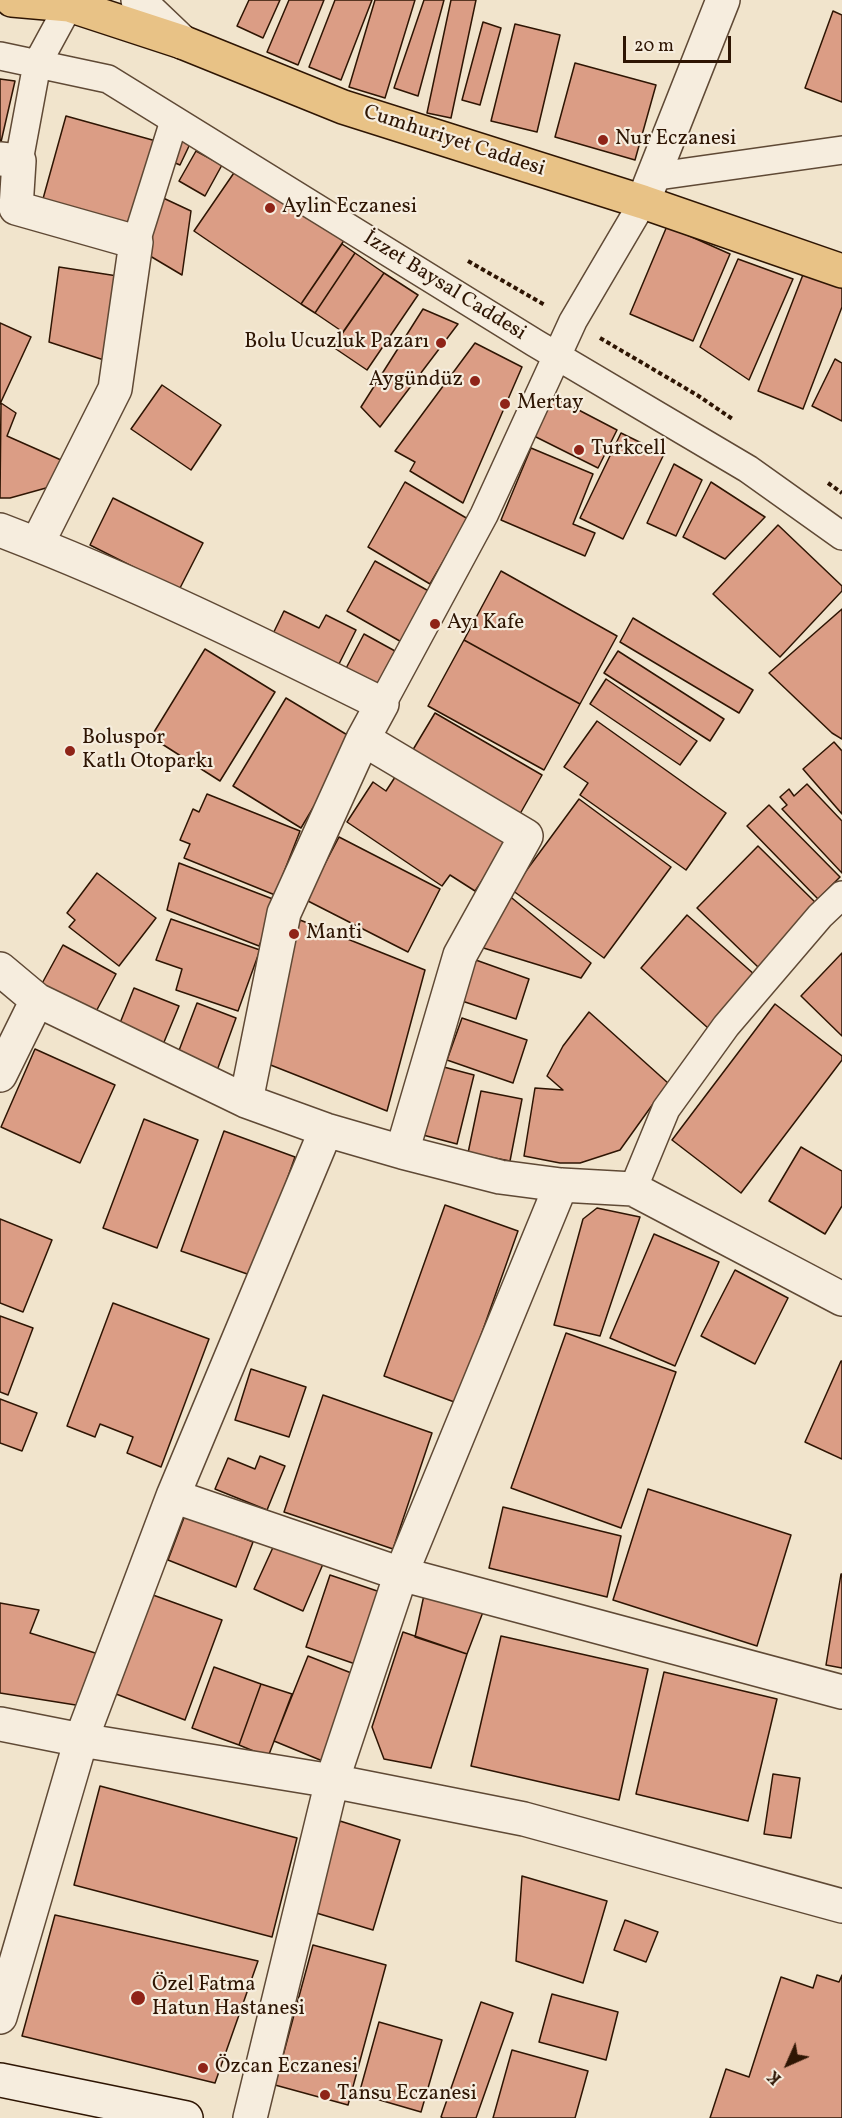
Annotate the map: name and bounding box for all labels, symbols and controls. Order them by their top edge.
scale bar [626,24,734,62]
text: 20 m [634,34,674,59]
street label: Cumhuriyet Caddesi [360,101,548,183]
place label: Nur Eczanesi [615,127,736,153]
marker: Nur Eczanesi [596,133,610,147]
place label: Aylin Eczanesi [282,195,417,221]
marker: Aylin Eczanesi [263,201,277,215]
street label: İzzet Baysal Caddesi [358,227,530,347]
place label: Bolu Ucuzluk Pazarı [244,330,429,356]
marker: Bolu Ucuzluk Pazarı [434,336,448,350]
place label: Aygündüz [369,368,463,394]
marker: Aygündüz [468,374,482,388]
place label: Mertay [517,391,583,417]
marker: Mertay [498,397,512,411]
place label: Turkcell [591,437,666,463]
marker: Turkcell [572,443,586,457]
place label: Ayı Kafe [447,611,524,637]
marker: Ayı Kafe [428,617,442,631]
place label: Boluspor Katlı Otoparkı [82,726,213,776]
marker: Boluspor Katlı Otoparkı [63,744,77,758]
place label: Manti [306,921,362,947]
marker: Manti [287,927,301,941]
place label: Özel Fatma Hatun Hastanesi [152,1973,305,2023]
marker: Özel Fatma Hatun Hastanesi [129,1989,147,2007]
north arrow [758,2034,818,2094]
place label: Özcan Eczanesi [215,2055,358,2081]
marker: Özcan Eczanesi [196,2061,210,2075]
text: K [763,2065,787,2089]
place label: Tansu Eczanesi [337,2082,477,2108]
marker: Tansu Eczanesi [318,2088,332,2102]

